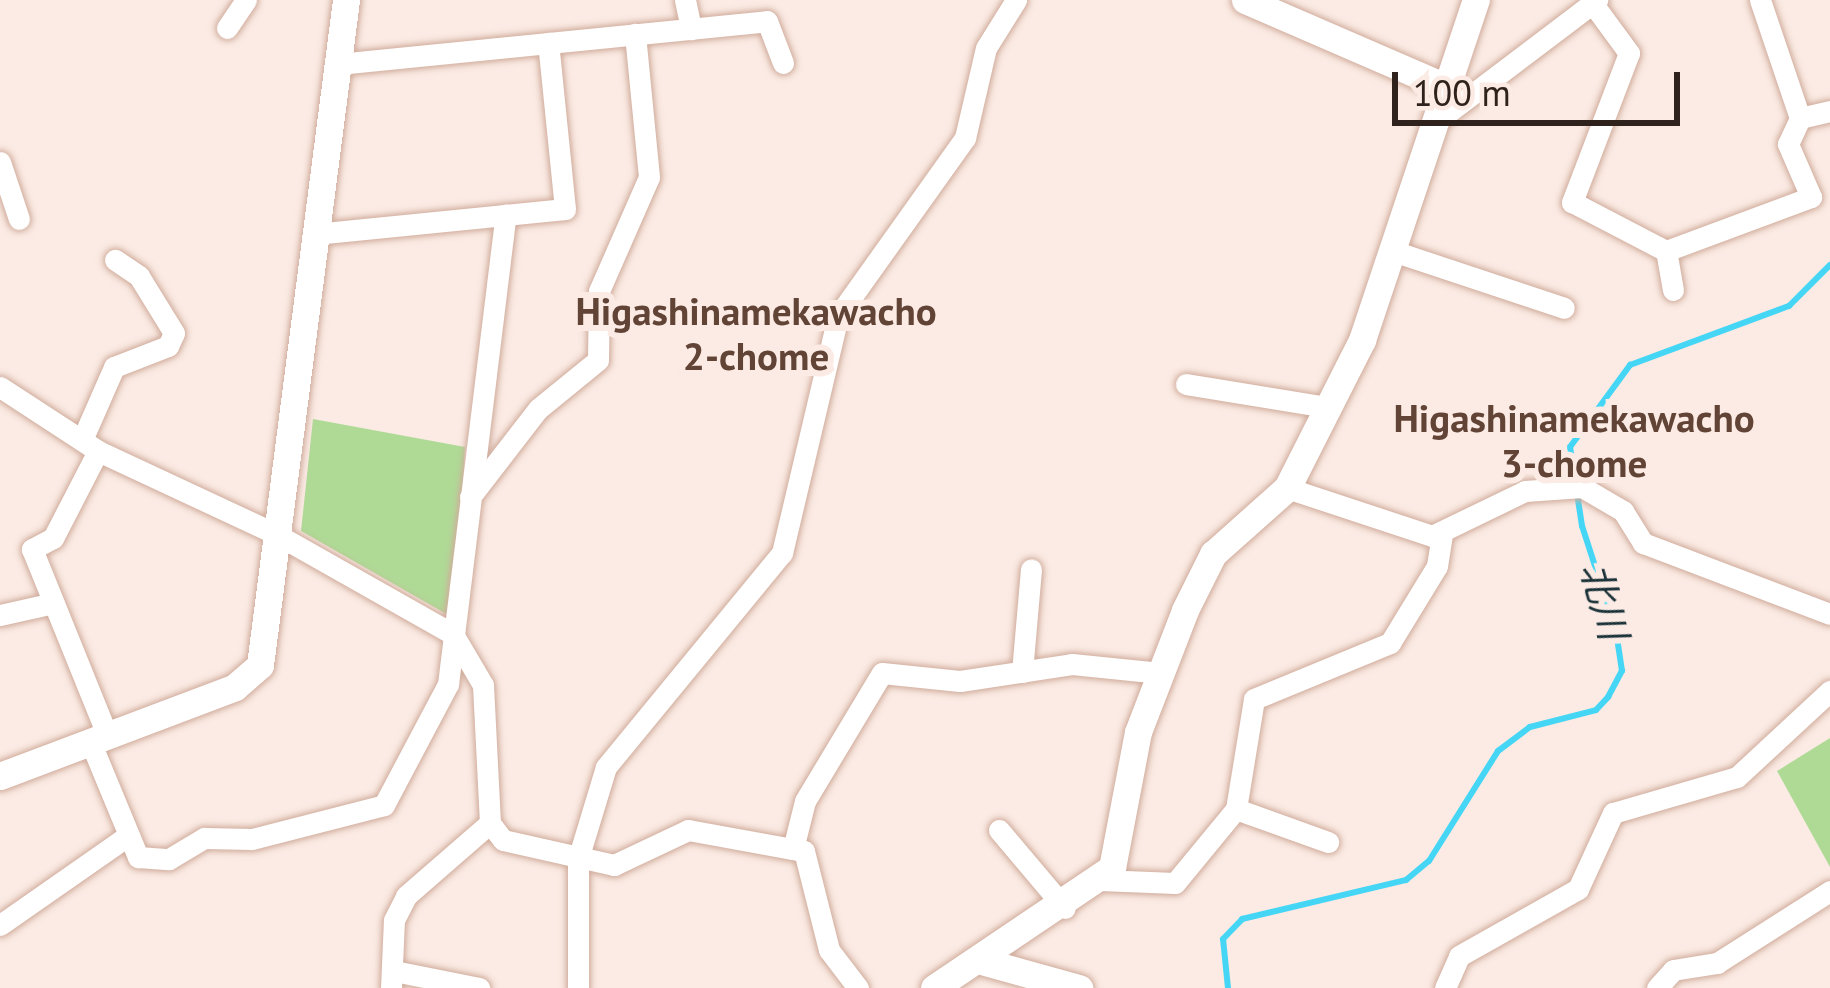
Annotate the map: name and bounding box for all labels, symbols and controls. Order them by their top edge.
scale bar [1398,48,1686,122]
text: 100 m [1413,69,1511,116]
district label: Higashinamekawacho 2-chome [575,289,937,380]
district label: Higashinamekawacho 3-chome [1393,396,1755,487]
water label: 北川 [1571,557,1637,645]

